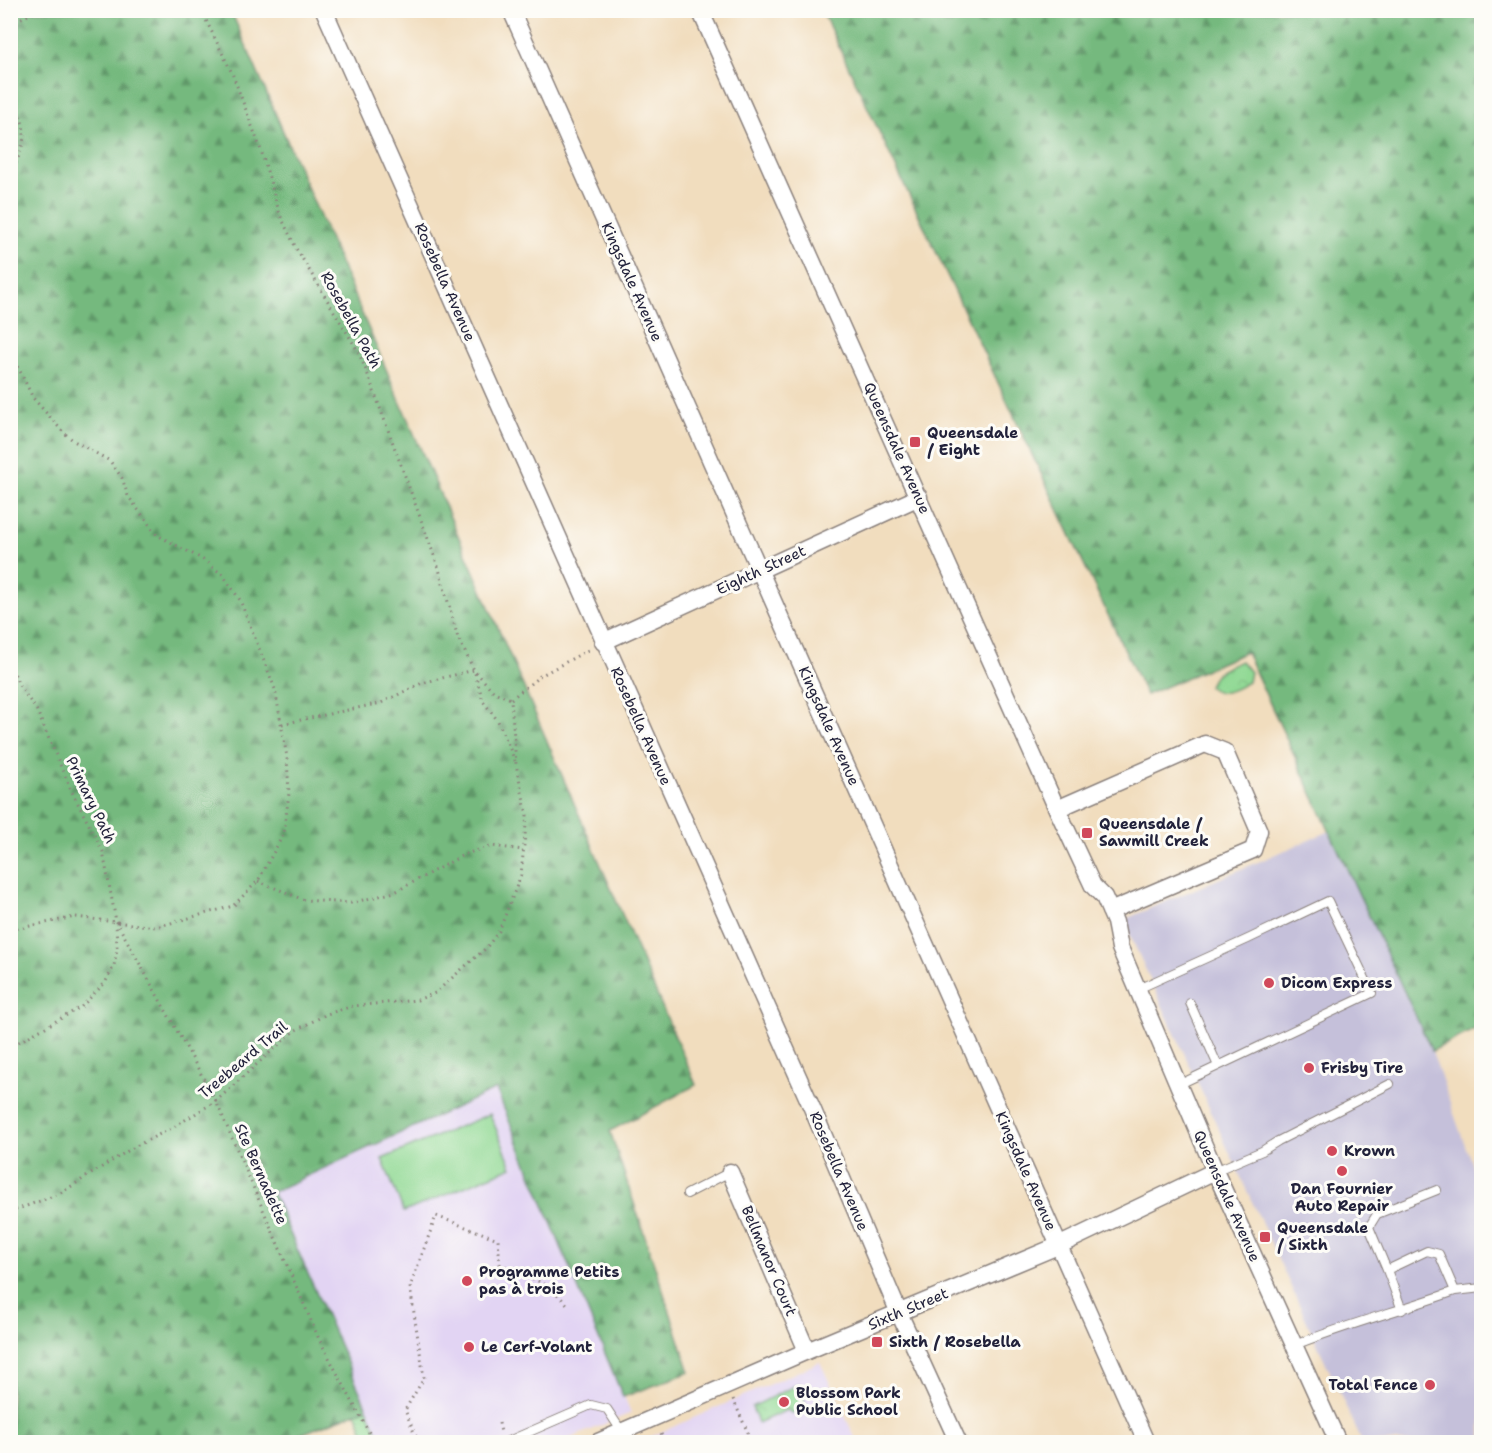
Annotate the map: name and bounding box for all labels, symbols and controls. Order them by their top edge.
street label: Kingsdale Avenue [597,219,667,345]
street label: Rosebella Avenue [410,220,480,344]
street label: Rosebella Path [316,268,386,372]
street label: Queensdale Avenue [859,379,935,517]
place label: Queensdale / Eight [927,423,1018,460]
marker: Queensdale / Eight [908,435,922,449]
street label: Eighth Street [713,541,809,599]
street label: Kingsdale Avenue [794,663,864,789]
street label: Rosebella Avenue [606,664,676,788]
street label: Primary Path [61,753,121,847]
place label: Queensdale / Sawmill Creek [1099,814,1209,851]
marker: Queensdale / Sawmill Creek [1080,826,1094,840]
place label: Dicom Express [1281,973,1392,993]
marker: Dicom Express [1262,976,1276,990]
street label: Treebeard Trail [194,1017,292,1103]
place label: Frisby Tire [1321,1058,1404,1078]
marker: Frisby Tire [1302,1061,1316,1075]
street label: Rosebella Avenue [805,1108,873,1234]
street label: Kingsdale Avenue [991,1108,1061,1234]
street label: Ste Bernadette [230,1120,292,1228]
street label: Queensdale Avenue [1189,1127,1265,1265]
place label: Krown [1344,1141,1395,1161]
marker: Krown [1325,1144,1339,1158]
marker: Dan Fournier Auto Repair [1335,1164,1349,1178]
place label: Dan Fournier Auto Repair [1291,1179,1393,1216]
street label: Bellmanor Court [737,1203,801,1319]
place label: Queensdale / Sixth [1277,1218,1368,1255]
marker: Queensdale / Sixth [1258,1230,1272,1244]
place label: Programme Petits pas à trois [479,1262,619,1299]
marker: Programme Petits pas à trois [460,1274,474,1288]
street label: Sixth Street [865,1283,951,1335]
place label: Sixth / Rosebella [889,1332,1022,1352]
marker: Sixth / Rosebella [870,1335,884,1349]
place label: Le Cerf-Volant [481,1337,592,1357]
marker: Le Cerf-Volant [462,1340,476,1354]
place label: Total Fence [1329,1375,1418,1395]
marker: Total Fence [1423,1378,1437,1392]
place label: Blossom Park Public School [796,1383,901,1420]
marker: Blossom Park Public School [777,1395,791,1409]

